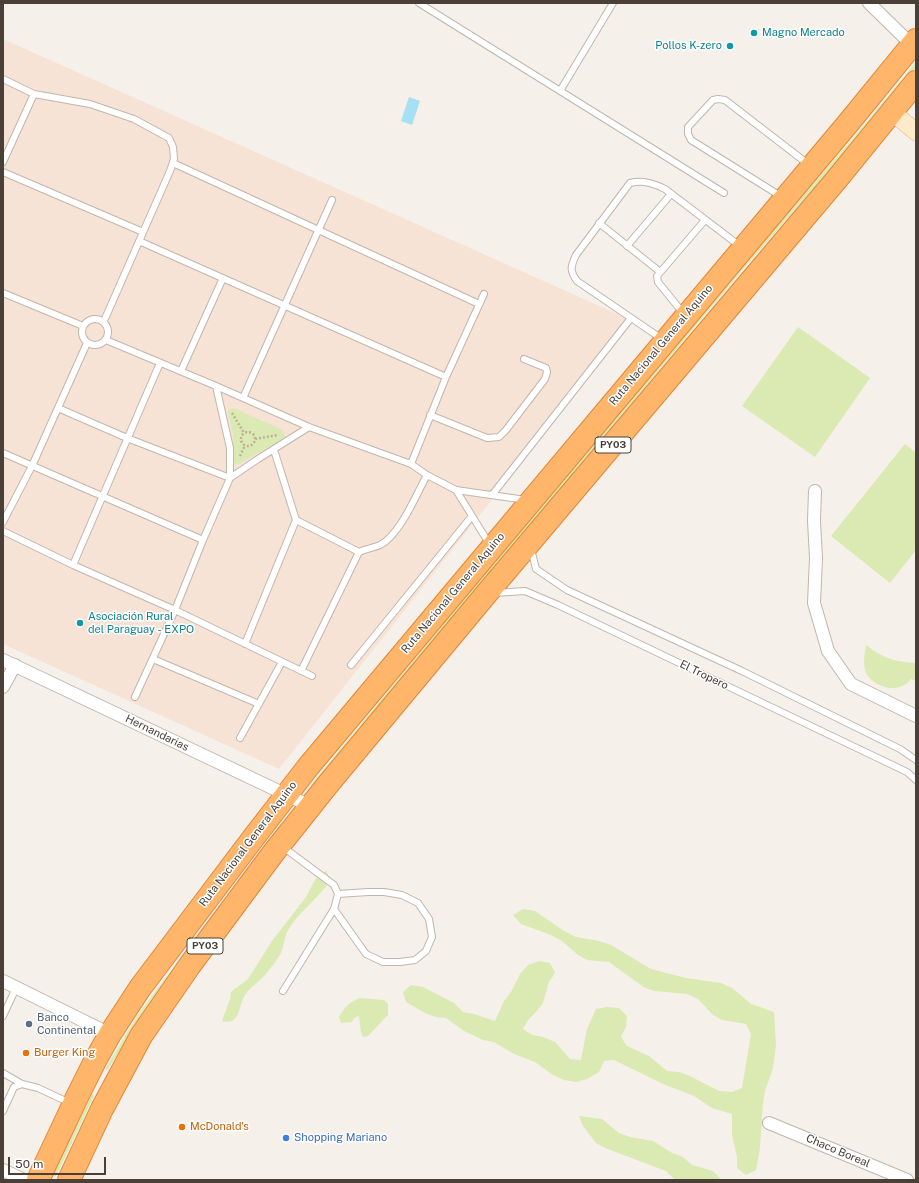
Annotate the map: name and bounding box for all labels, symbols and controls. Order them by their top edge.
place label: Magno Mercado [762,26,845,40]
marker: Magno Mercado [749,28,759,38]
place label: Pollos K-zero [655,39,722,53]
marker: Pollos K-zero [725,41,735,51]
street label: Ruta Nacional General Aquino [607,282,715,408]
road number: PY03 [595,437,631,453]
street label: Ruta Nacional General Aquino [399,530,507,656]
place label: Asociación Rural del Paraguay - EXPO [88,610,194,636]
marker: Asociación Rural del Paraguay - EXPO [75,618,85,628]
street label: El Tropero [678,658,730,692]
street label: Hernandarias [123,712,191,754]
street label: Ruta Nacional General Aquino [197,779,299,909]
road number: PY03 [187,938,223,954]
place label: Banco Continental [37,1011,96,1037]
marker: Banco Continental [24,1019,34,1029]
place label: Burger King [34,1046,95,1060]
marker: Burger King [21,1048,31,1058]
place label: McDonald's [190,1120,249,1134]
marker: McDonald's [177,1122,187,1132]
place label: Shopping Mariano [294,1131,387,1145]
street label: Chaco Boreal [804,1132,872,1170]
marker: Shopping Mariano [281,1133,291,1143]
scale bar [10,1149,108,1175]
text: 50 m [15,1157,43,1171]

